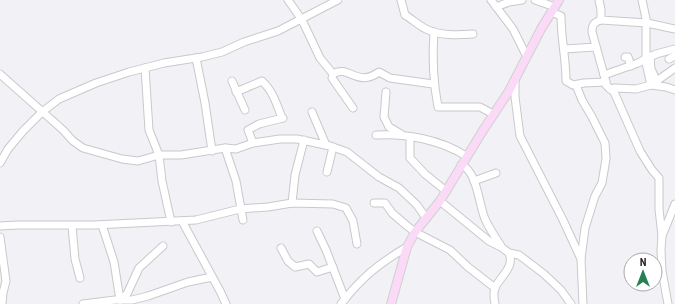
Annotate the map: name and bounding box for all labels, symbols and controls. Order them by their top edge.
north arrow [623,252,663,292]
text: N [640,256,647,269]

